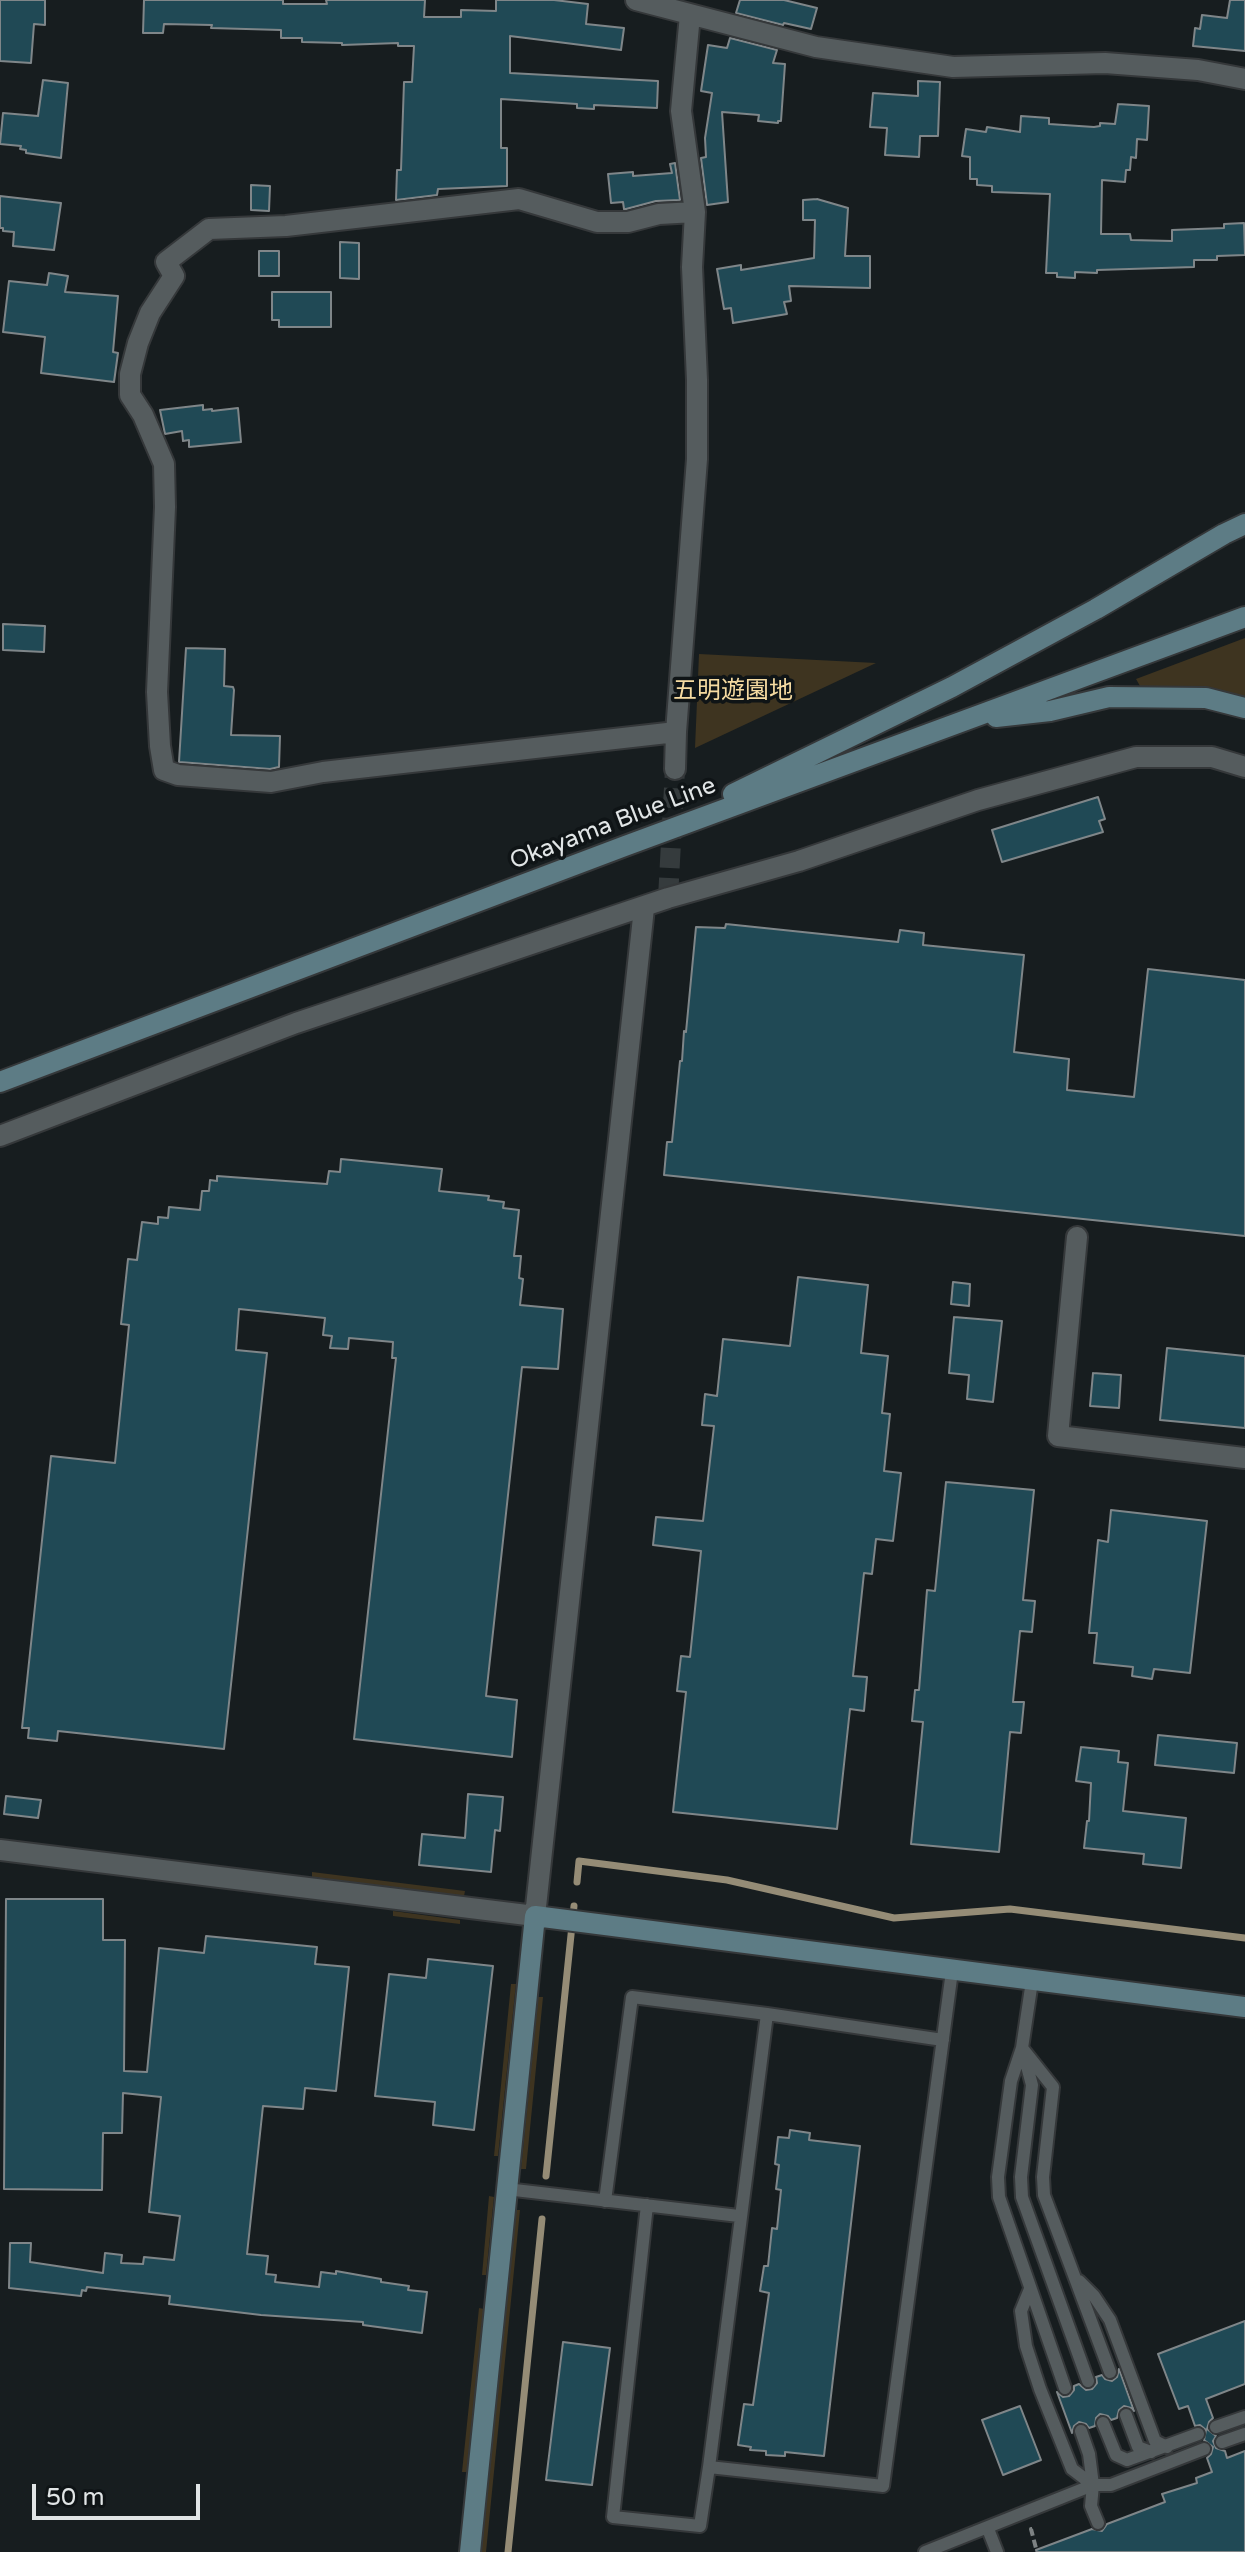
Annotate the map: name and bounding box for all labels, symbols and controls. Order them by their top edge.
park label: 五明遊園地 [673,678,793,706]
street label: Okayama Blue Line [506,771,720,877]
scale bar [36,2468,204,2518]
text: 50 m [46,2483,104,2512]

